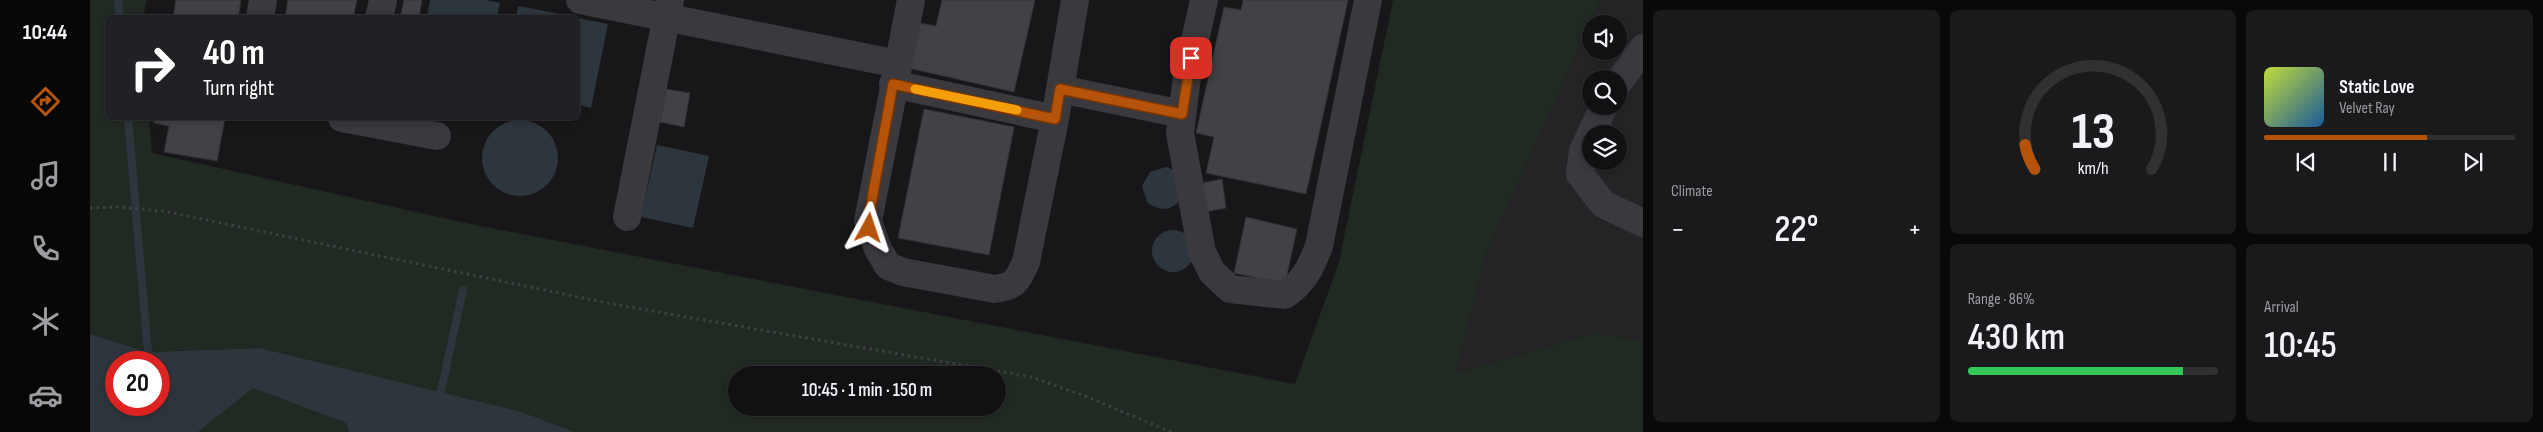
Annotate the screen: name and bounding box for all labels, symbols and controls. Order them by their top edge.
map controls [1582,15,1627,170]
button: sound [1582,15,1627,60]
text: 10:44 [23,19,67,46]
text: 40 m [203,32,265,75]
icon: right [120,35,185,100]
pin [1170,37,1212,79]
icon: arrive [1177,44,1205,72]
button: search [1582,70,1627,115]
text: Turn right [203,75,274,102]
text: Static Love [2339,76,2414,99]
icon: directions [28,84,63,119]
text: Velvet Ray [2339,99,2395,118]
text: 13 [2071,101,2115,164]
button: layers [1582,125,1627,170]
icon: previous [2292,148,2320,176]
icon: pause [2376,148,2404,176]
icon: next [2459,148,2487,176]
icon: music [28,158,63,193]
text: km/h [2078,158,2108,179]
text: Climate [1671,182,1713,201]
position arrow [842,201,894,253]
text: 22° [1774,207,1818,252]
text: − [1671,213,1685,246]
text: + [1908,213,1922,246]
icon: phone [28,231,63,266]
text: Range · 86% [1968,290,2034,309]
text: Arrival [2264,298,2299,317]
icon: climate [28,304,63,339]
text: 430 km [1968,315,2065,360]
text: 10:45 [2264,323,2337,368]
speed limit sign: 20 [105,351,170,416]
icon: car [28,378,63,413]
text: 10:45 · 1 min · 150 m [802,379,932,402]

